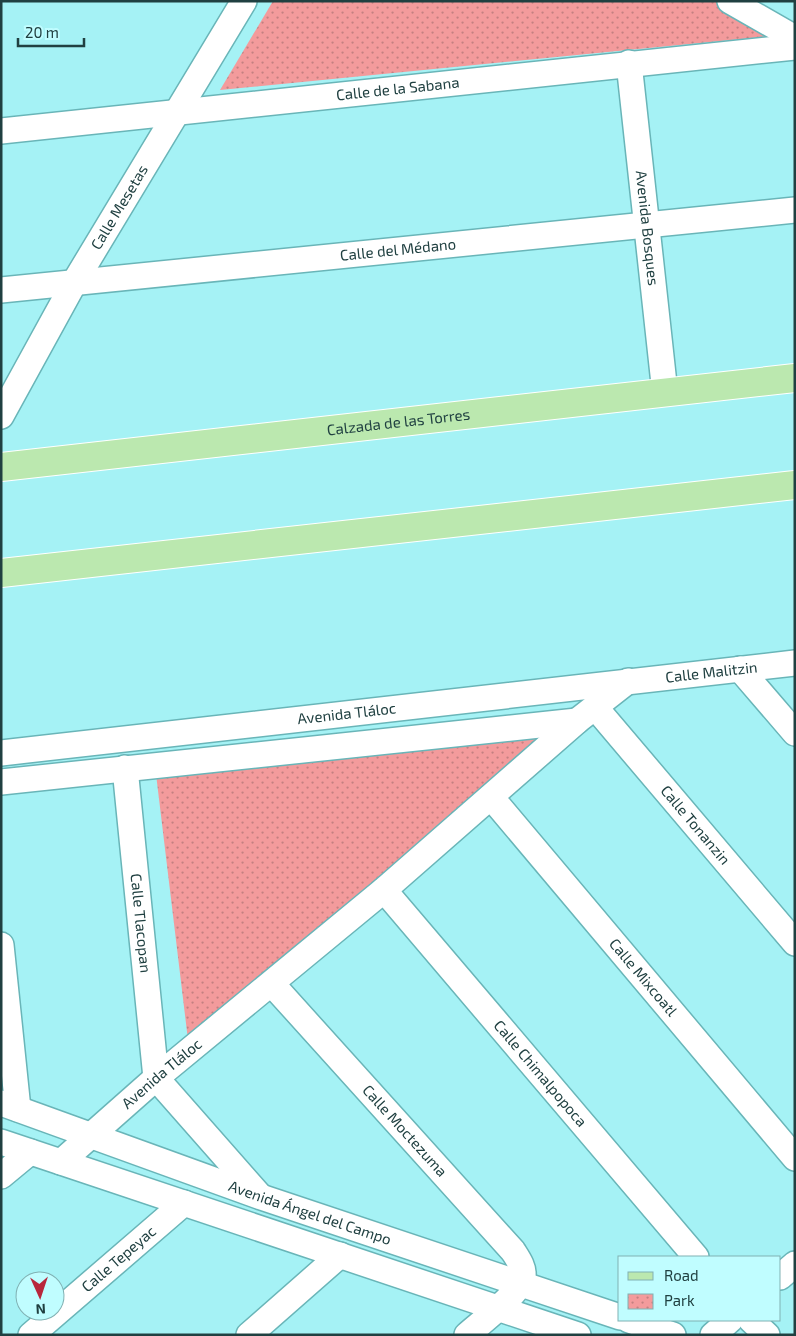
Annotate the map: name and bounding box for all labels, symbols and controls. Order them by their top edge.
scale bar [18,15,84,47]
text: 20 m [25,23,59,41]
street label: Calle de la Sabana [335,73,460,103]
street label: Calle Mesetas [86,161,151,252]
street label: Avenida Bosques [633,169,663,287]
street label: Calle del Médano [339,234,457,264]
street label: Calzada de las Torres [326,404,471,438]
street label: Calle Malitzin [664,657,758,686]
street label: Avenida Tláloc [296,698,397,727]
street label: Calle Tonanzin [657,781,735,868]
street label: Calle Tlacopan [128,873,155,974]
street label: Calle Mixcoatl [606,934,682,1020]
street label: Calle Chimalpopoca [491,1016,591,1130]
street label: Avenida Tláloc [118,1034,205,1112]
street label: Calle Moctezuma [359,1081,451,1180]
street label: Avenida Ángel del Campo [227,1176,394,1248]
street label: Calle Tepeyac [77,1222,159,1295]
legend [618,1256,781,1321]
text: Road [664,1266,699,1284]
north arrow [15,1271,65,1321]
text: Park [664,1291,695,1309]
text: N [35,1301,46,1318]

